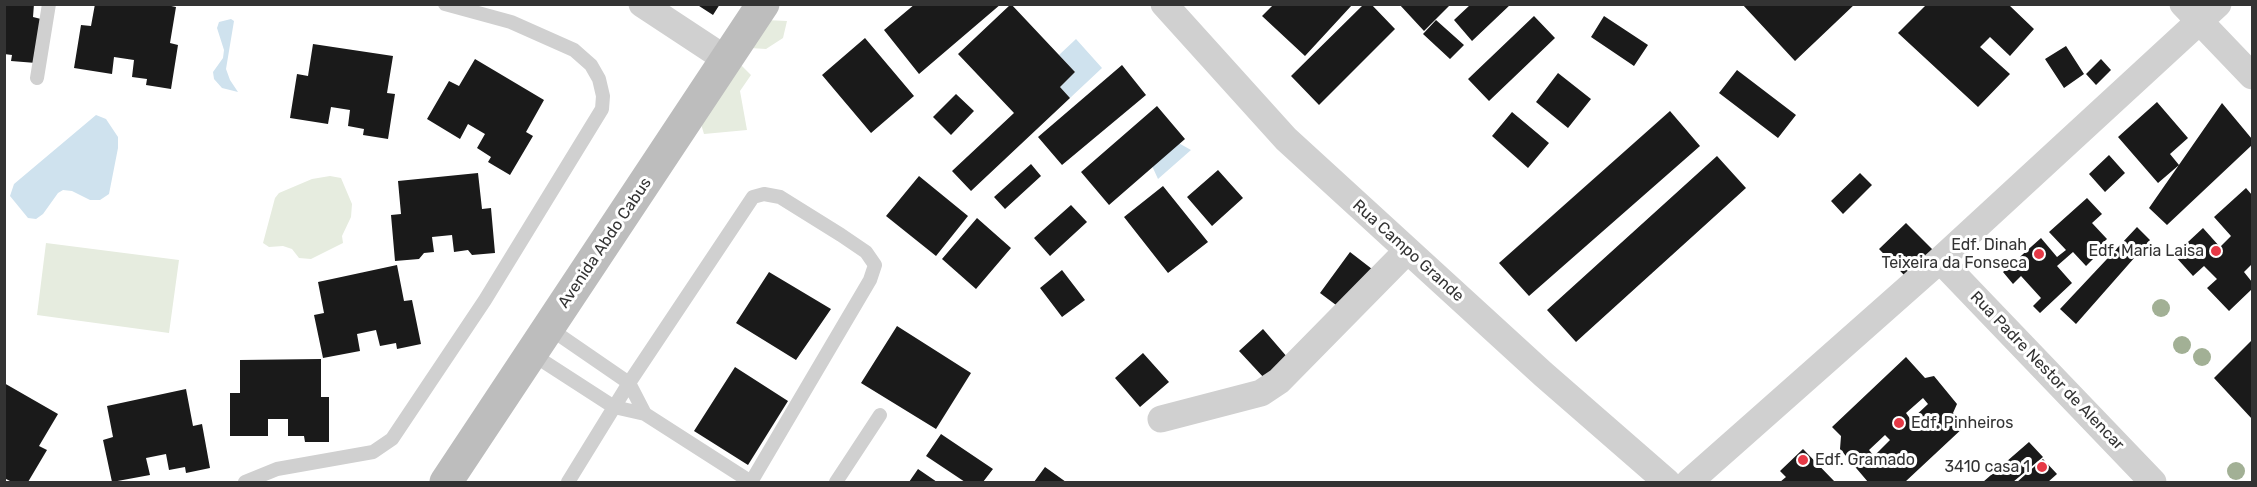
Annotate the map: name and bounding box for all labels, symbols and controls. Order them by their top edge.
street label: Avenida Abdo Cabus [554,174,656,312]
street label: Rua Campo Grande [1348,196,1468,306]
place label: Edf. Dinah Teixeira da Fonseca [1881,235,2027,273]
place label: Edf. Maria Laisa [2088,241,2204,261]
marker: Edf. Maria Laisa [2209,244,2223,258]
marker: Edf. Dinah Teixeira da Fonseca [2032,247,2046,261]
street label: Rua Padre Nestor de Alencar [1966,288,2128,454]
place label: Edf. Pinheiros [1911,413,2013,433]
marker: Edf. Pinheiros [1892,416,1906,430]
place label: Edf. Gramado [1815,450,1915,470]
marker: Edf. Gramado [1796,453,1810,467]
place label: 3410 casa 1 [1944,457,2030,477]
marker: 3410 casa 1 [2035,460,2049,474]

